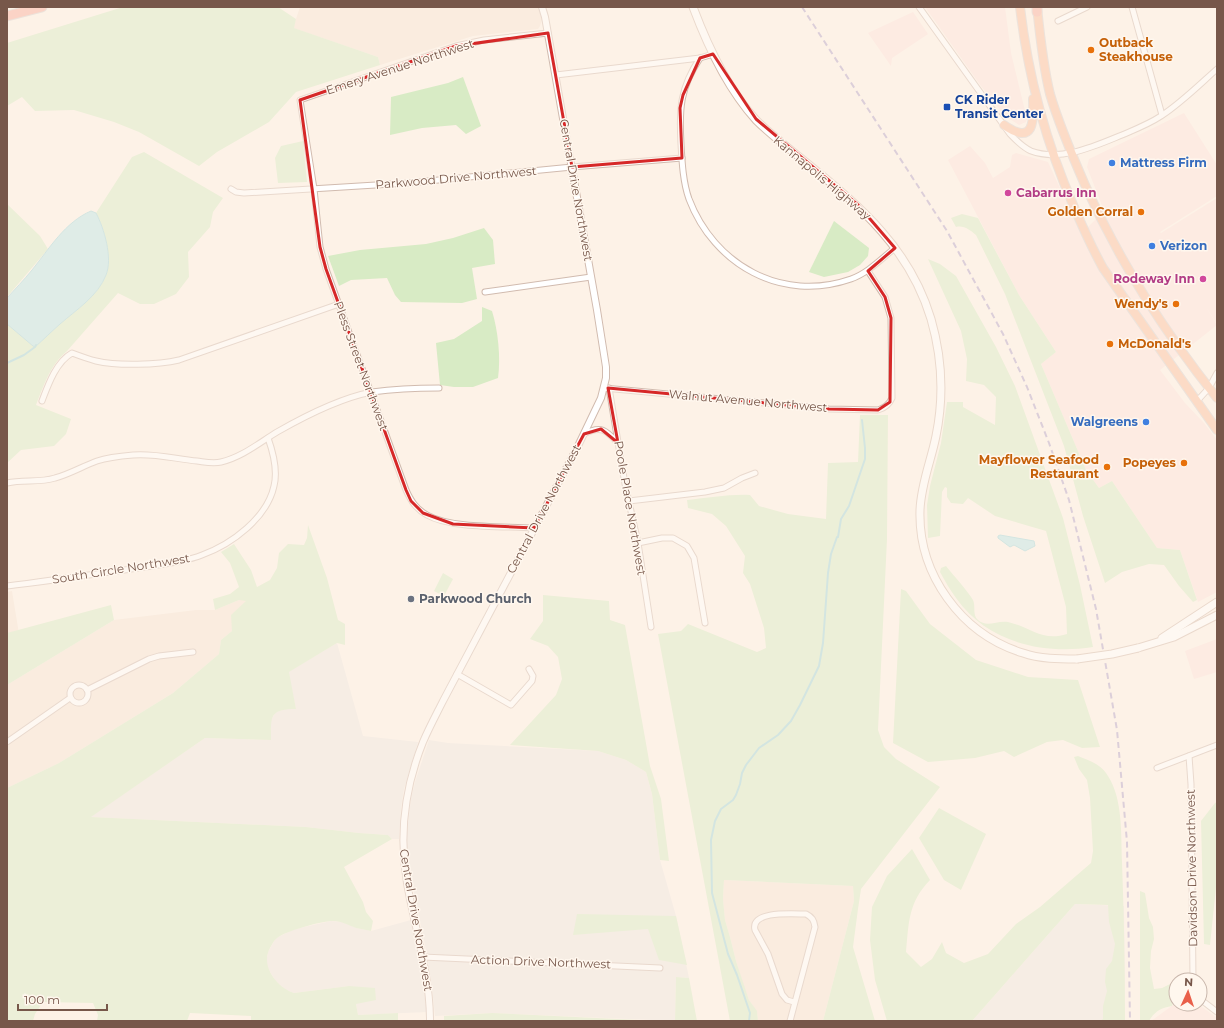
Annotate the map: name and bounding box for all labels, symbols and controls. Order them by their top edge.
place label: Outback Steakhouse [1099,35,1173,64]
street label: Emery Avenue Northwest [324,36,476,97]
marker: Outback Steakhouse [1086,45,1096,55]
place label: CK Rider Transit Center [955,92,1043,121]
marker: CK Rider Transit Center [942,102,952,112]
street label: Central Drive Northwest [557,118,596,262]
street label: Kannapolis Highway [770,132,875,223]
place label: Mattress Firm [1120,155,1207,170]
marker: Mattress Firm [1107,158,1117,168]
street label: Parkwood Drive Northwest [375,163,537,192]
place label: Cabarrus Inn [1016,185,1096,200]
marker: Cabarrus Inn [1003,188,1013,198]
place label: Golden Corral [1048,204,1133,219]
marker: Golden Corral [1136,207,1146,217]
place label: Verizon [1159,238,1207,253]
marker: Verizon [1147,241,1157,251]
place label: Rodeway Inn [1113,271,1195,286]
marker: Rodeway Inn [1198,274,1208,284]
place label: Wendy's [1114,296,1169,311]
street label: Pless Street Northwest [331,299,392,433]
marker: Wendy's [1171,299,1181,309]
place label: McDonald's [1118,336,1192,351]
marker: McDonald's [1105,339,1115,349]
street label: Walnut Avenue Northwest [668,386,828,415]
place label: Walgreens [1070,414,1139,429]
marker: Walgreens [1141,417,1151,427]
street label: Poole Place Northwest [611,439,650,577]
street label: Central Drive Northwest [503,441,584,576]
place label: Mayflower Seafood Restaurant [979,452,1100,481]
place label: Popeyes [1123,455,1177,470]
marker: Popeyes [1179,458,1189,468]
marker: Mayflower Seafood Restaurant [1102,462,1112,472]
street label: South Circle Northwest [51,550,191,587]
place label: Parkwood Church [419,591,532,606]
marker: Parkwood Church [406,594,416,604]
street label: Davidson Drive Northwest [1183,789,1200,947]
street label: Central Drive Northwest [397,848,436,992]
street label: Action Drive Northwest [471,952,612,971]
north arrow [1168,972,1208,1012]
text: N [1184,975,1193,989]
scale bar [18,986,107,1012]
text: 100 m [24,992,60,1007]

